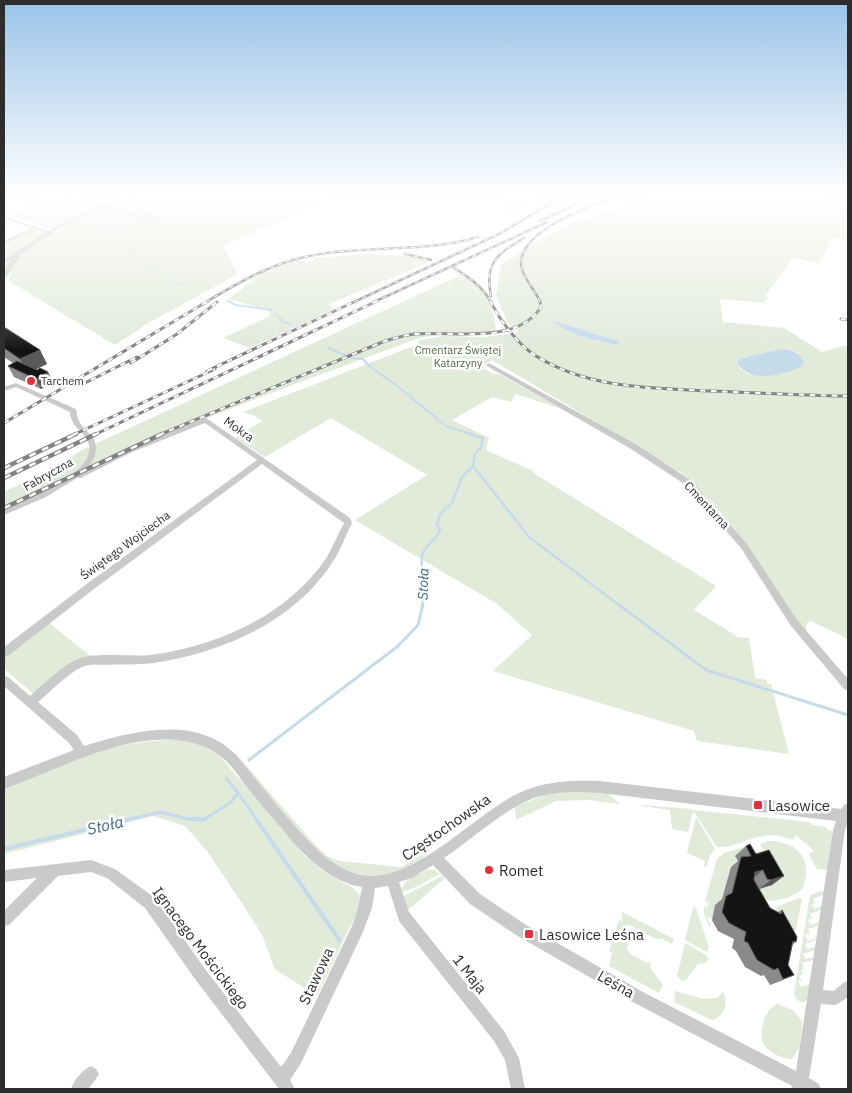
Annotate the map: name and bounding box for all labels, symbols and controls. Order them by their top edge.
park label: Cmentarz Świętej Katarzyny [415,343,501,370]
place label: Tarchem [41,374,84,388]
marker: Tarchem [25,375,37,387]
street label: Mokra [221,413,258,445]
street label: Fabryczna [20,454,76,494]
street label: Cmentarna [681,478,733,532]
street label: Świętego Wojciecha [77,507,173,583]
water label: Stoła [413,568,433,600]
street label: Częstochowska [398,789,494,865]
place label: Lasowice [768,796,830,815]
marker: Lasowice [752,799,764,811]
water label: Stoła [85,811,125,839]
place label: Romet [499,861,543,880]
marker: Romet [483,864,495,876]
street label: Ignacego Mościckiego [149,883,253,1013]
place label: Lasowice Leśna [539,925,644,944]
marker: Lasowice Leśna [523,928,535,940]
street label: Stawowa [294,944,338,1008]
street label: 1 Maja [449,951,491,997]
street label: Leśna [594,966,638,1002]

